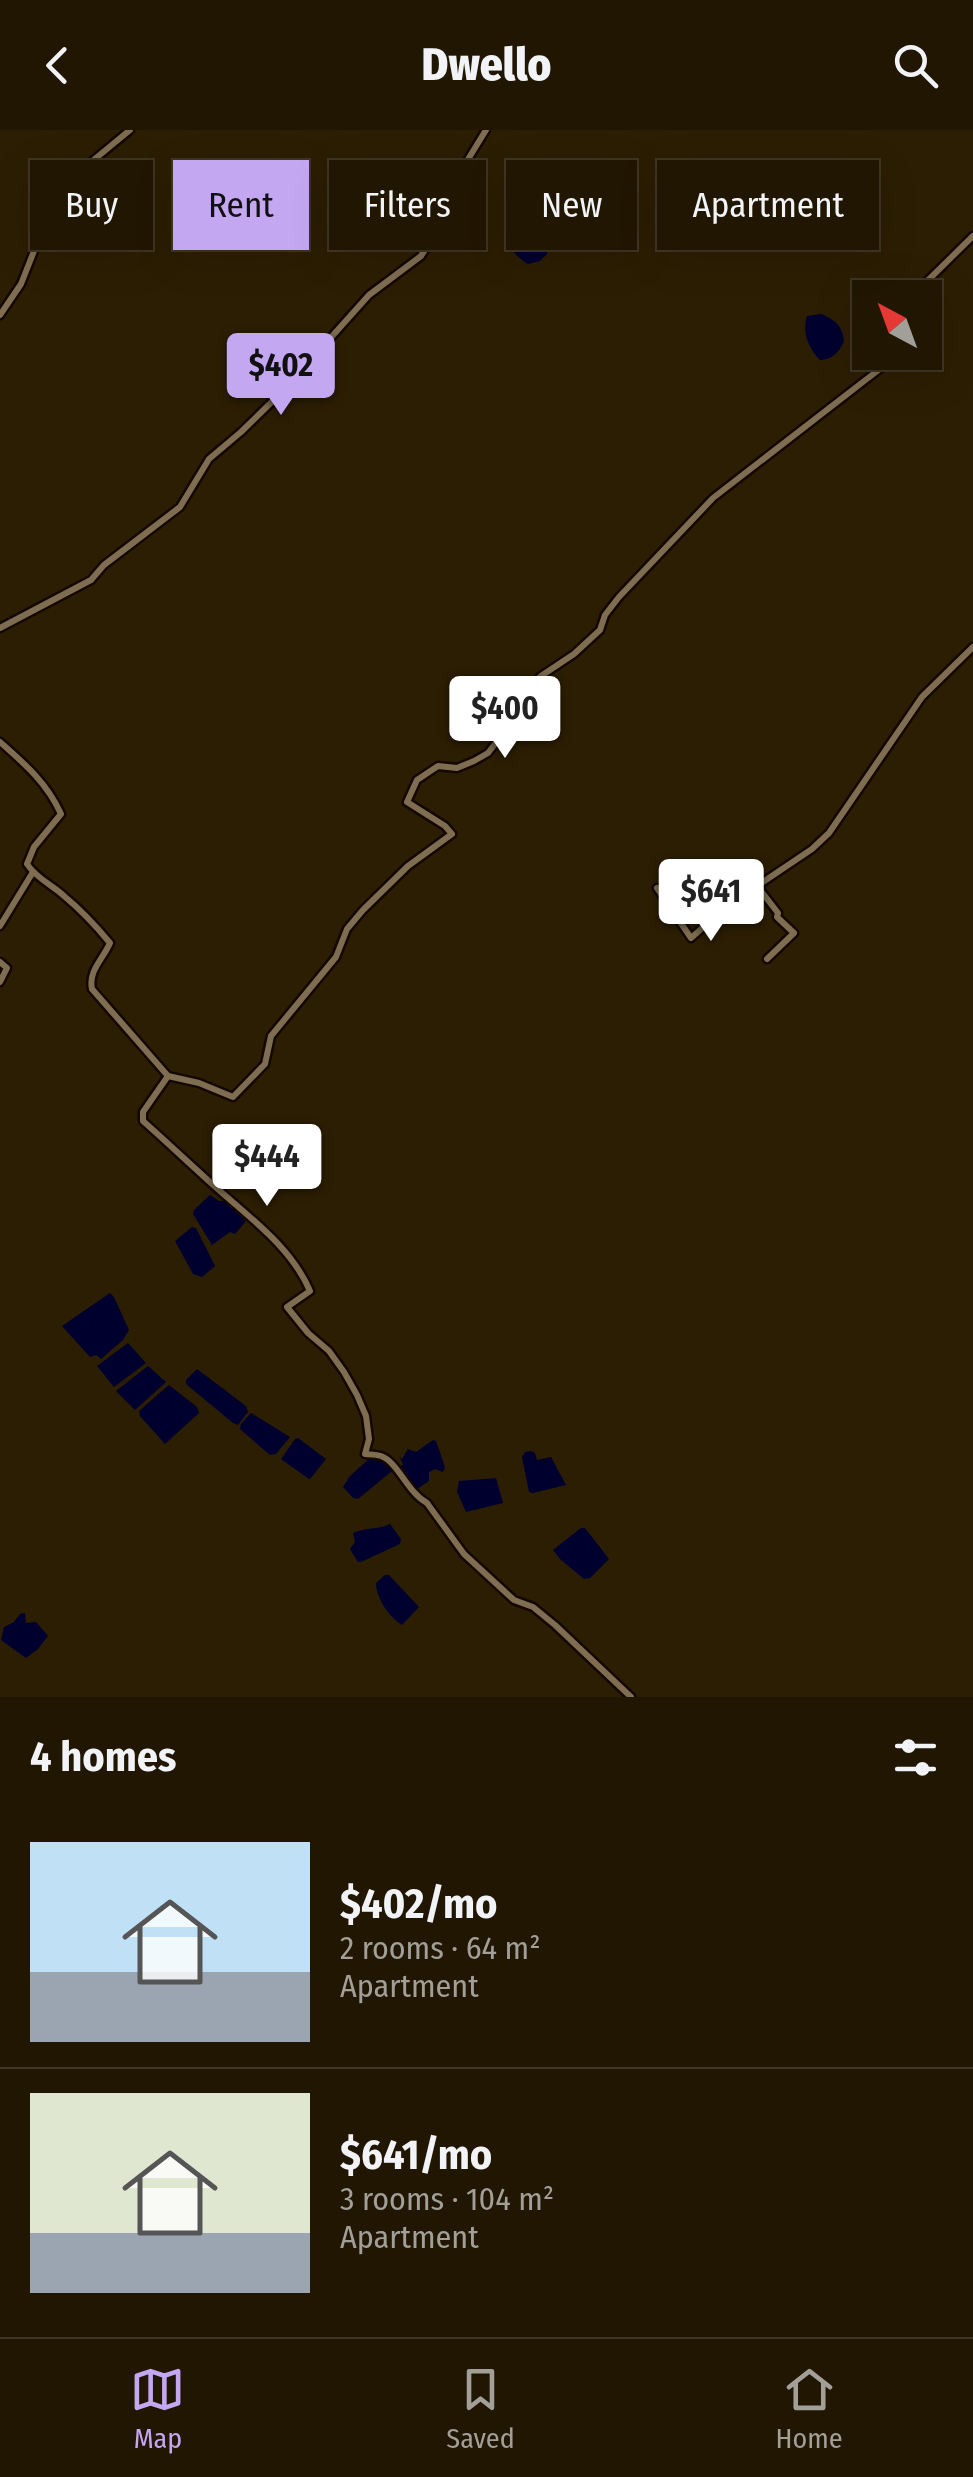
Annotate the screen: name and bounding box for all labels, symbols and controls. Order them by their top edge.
icon: back [30,38,85,93]
text: Dwello [421,38,552,92]
icon: search [888,38,943,93]
chip: Buy [30,160,153,250]
chip: Rent [173,160,309,250]
chip: Filters [329,160,486,250]
chip: New [506,160,637,250]
chip: Apartment [657,160,879,250]
north arrow [852,280,942,370]
map controls [852,280,942,370]
pin: $402 [222,333,340,418]
text: $402 [249,346,313,384]
pin: $400 [446,676,564,761]
text: $400 [471,689,539,727]
pin: $641 [652,859,770,944]
text: $641 [681,872,741,910]
pin: $444 [208,1124,326,1209]
text: $444 [234,1137,300,1175]
icon: filters [888,1730,943,1785]
text: 4 homes [30,1732,177,1782]
text: $402/mo [340,1879,497,1929]
icon: home [110,1882,230,2002]
text: 2 rooms · 64 m² [340,1929,541,1967]
text: Apartment [340,1967,479,2005]
text: $641/mo [340,2130,492,2180]
icon: home [110,2133,230,2253]
text: 3 rooms · 104 m² [340,2180,554,2218]
text: Apartment [340,2218,479,2256]
tab: Map [130,2362,185,2455]
tab: Saved [446,2362,515,2455]
tab: Home [776,2362,843,2455]

